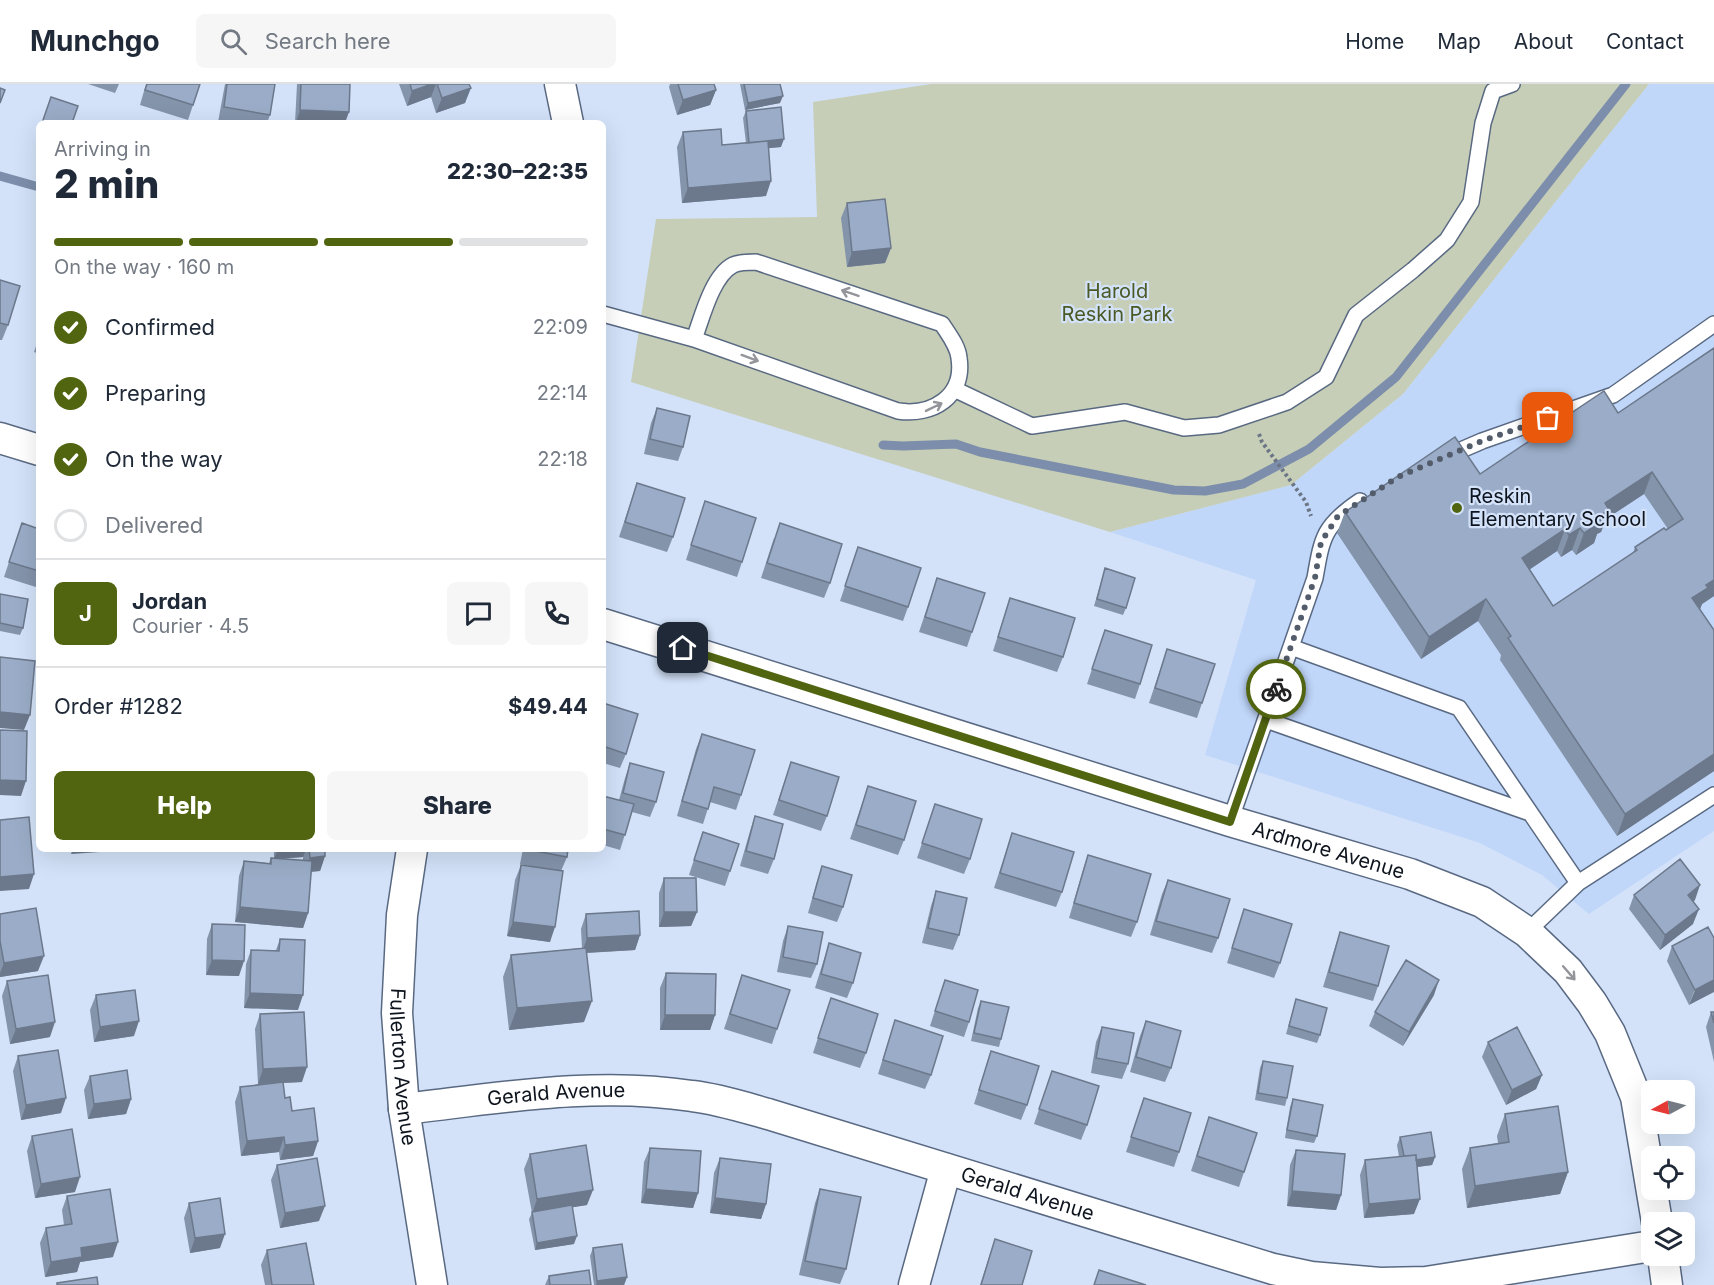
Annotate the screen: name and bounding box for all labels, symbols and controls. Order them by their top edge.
search box [196,14,616,68]
text: Munchgo [30,24,160,58]
icon: search [217,25,250,58]
text: Search here [265,28,391,54]
text: Home [1345,29,1404,54]
text: Map [1437,29,1481,54]
text: About [1514,29,1573,54]
text: Contact [1606,29,1684,54]
text: Arriving in [54,137,151,161]
text: 22:30–22:35 [447,158,588,184]
text: 2 min [54,160,159,207]
text: On the way · 160 m [54,255,234,279]
park label: Harold Reskin Park [1062,279,1172,326]
one-way arrow [841,287,860,298]
icon: check [54,311,87,344]
text: Confirmed [105,314,215,340]
text: 22:09 [533,315,588,339]
one-way arrow [740,354,758,365]
icon: check [54,377,87,410]
text: Preparing [105,380,206,406]
text: 22:14 [537,381,588,405]
pin [1522,392,1573,443]
one-way arrow [925,400,943,412]
icon: bag [1531,401,1564,434]
icon: check [54,443,87,476]
text: On the way [105,446,223,472]
text: 22:18 [537,447,588,471]
place label: Reskin Elementary School [1469,484,1646,531]
marker: Reskin Elementary School [1450,501,1464,515]
text: Delivered [105,512,203,538]
button: chat [447,582,510,645]
button: phone [525,582,588,645]
text: Jordan [132,588,207,614]
text: J [79,600,92,626]
text: Courier · 4.5 [132,614,249,638]
pin [657,622,708,673]
icon: home [666,631,699,664]
courier [1246,659,1306,719]
icon: bike [1260,673,1293,706]
text: Order #1282 [54,693,183,719]
text: $49.44 [508,693,588,719]
button: Help [54,771,315,840]
button: Share [327,771,588,840]
street label: Ardmore Avenue [1250,816,1408,884]
one-way arrow [1561,965,1575,981]
street label: Fullerton Avenue [385,987,422,1147]
street label: Gerald Avenue [486,1078,625,1111]
north arrow [1641,1080,1695,1134]
map controls [1641,1080,1695,1266]
button: locate [1641,1146,1695,1200]
street label: Gerald Avenue [958,1162,1097,1225]
button: layers [1641,1212,1695,1266]

